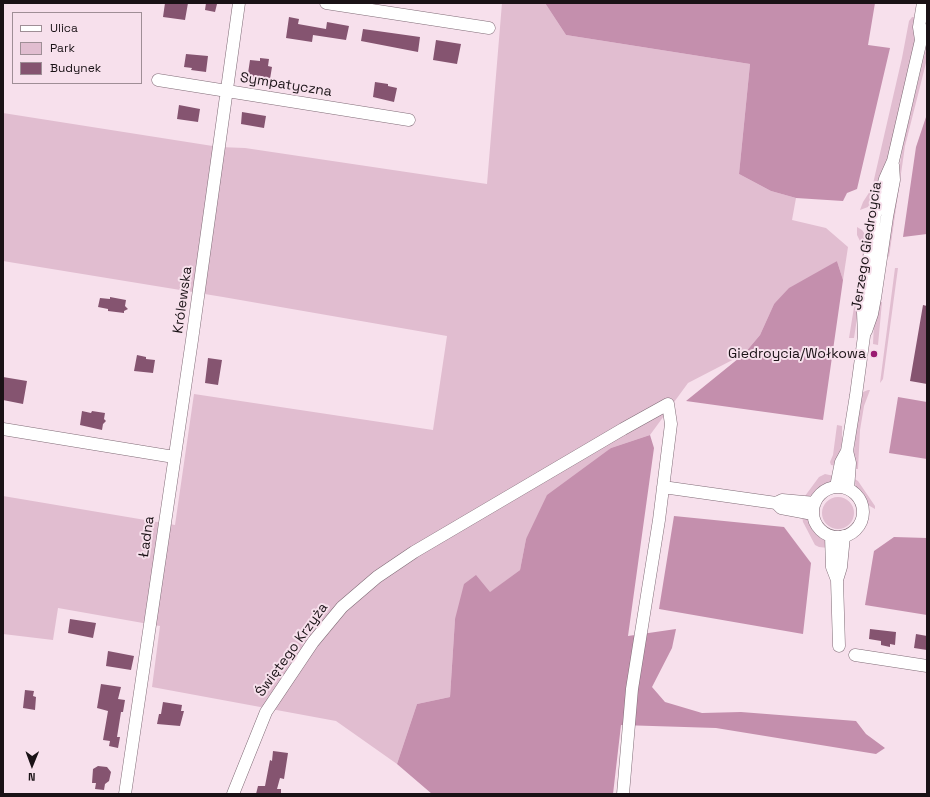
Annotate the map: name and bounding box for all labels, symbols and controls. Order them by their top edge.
legend [12,12,142,84]
text: Ulica [50,20,78,36]
text: Park [50,40,75,56]
text: Budynek [50,60,101,76]
street label: Sympatyczna [239,69,333,101]
street label: Jerzego Giedroycia [849,180,885,312]
street label: Królewska [170,265,196,335]
place label: Giedroycia/Wołkowa [728,346,866,362]
marker: Giedroycia/Wołkowa [869,349,879,359]
street label: Ładna [136,515,158,559]
street label: Świętego Krzyża [252,600,332,700]
north arrow [12,745,52,785]
text: N [28,770,36,784]

